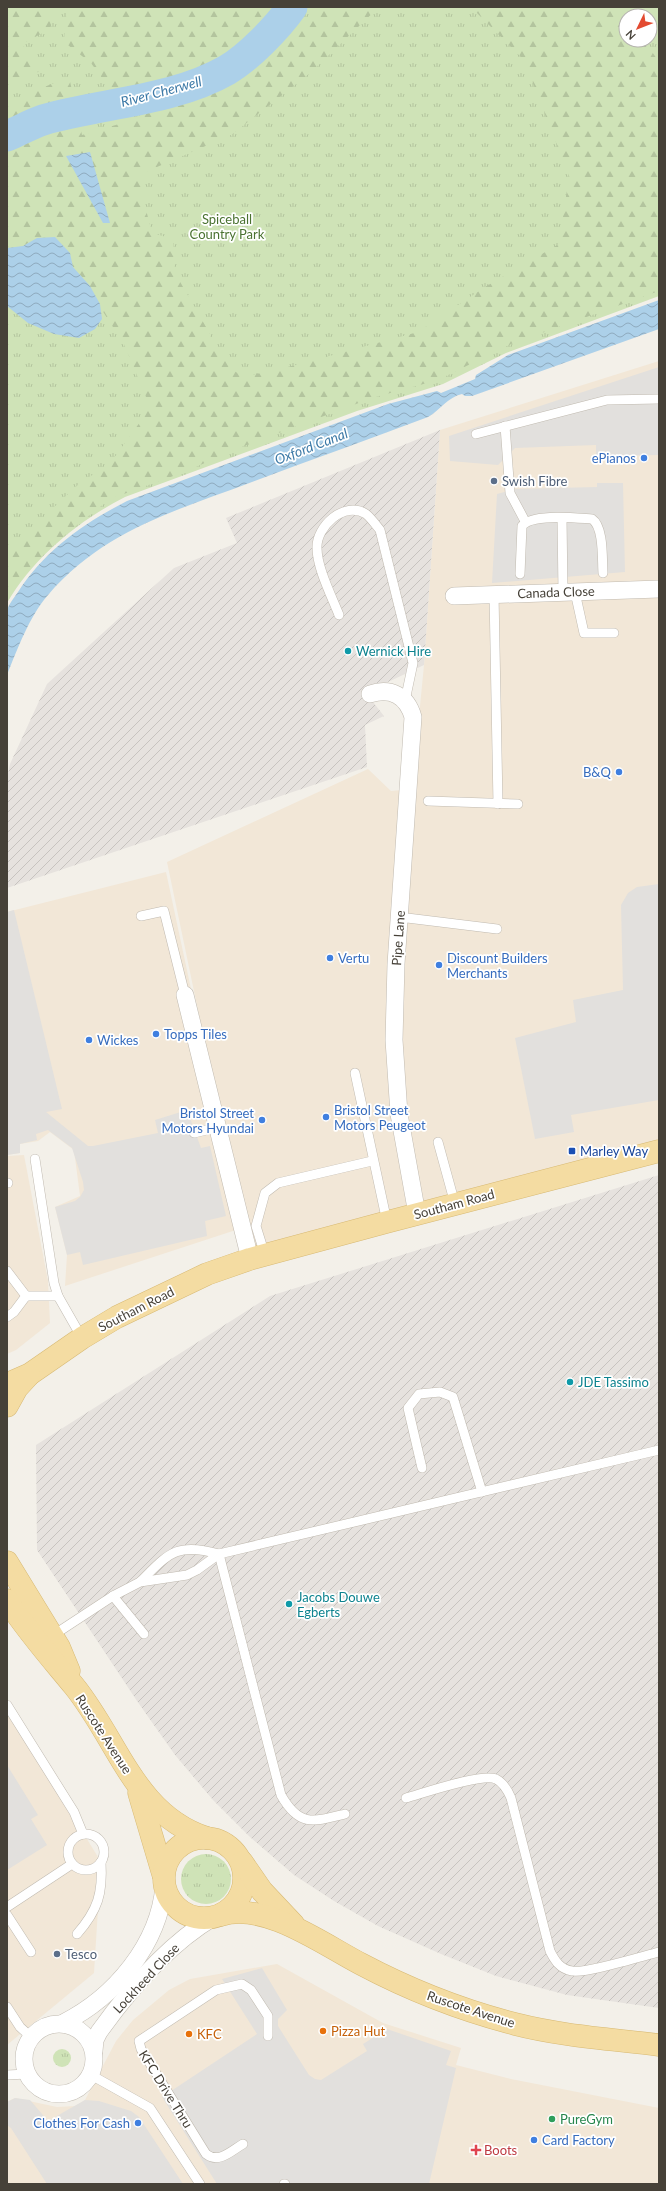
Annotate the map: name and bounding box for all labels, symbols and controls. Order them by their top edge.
north arrow [618,8,658,48]
text: N [623,28,638,43]
water label: River Cherwell [119,72,203,110]
park label: Spiceball Country Park [190,211,265,242]
water label: Oxford Canal [272,424,350,468]
place label: ePianos [592,450,636,466]
marker: ePianos [639,453,649,463]
place label: Swish Fibre [502,473,568,489]
marker: Swish Fibre [489,476,499,486]
street label: Canada Close [517,583,595,601]
place label: Wernick Hire [356,643,431,659]
marker: Wernick Hire [343,646,353,656]
place label: B&Q [583,764,612,780]
marker: B&Q [614,767,624,777]
street label: Pipe Lane [388,910,408,966]
place label: Vertu [338,950,369,966]
place label: Discount Builders Merchants [447,950,548,981]
marker: Vertu [325,953,335,963]
marker: Discount Builders Merchants [434,960,444,970]
place label: Topps Tiles [164,1026,227,1042]
marker: Topps Tiles [151,1029,161,1039]
place label: Wickes [97,1032,139,1048]
marker: Wickes [84,1035,94,1045]
place label: Bristol Street Motors Peugeot [334,1102,426,1133]
place label: Bristol Street Motors Hyundai [161,1105,254,1136]
marker: Bristol Street Motors Peugeot [321,1112,331,1122]
marker: Bristol Street Motors Hyundai [257,1115,267,1125]
place label: Marley Way [580,1143,648,1159]
marker: Marley Way [567,1146,577,1156]
street label: Southam Road [412,1186,496,1222]
street label: Southam Road [95,1283,177,1335]
place label: JDE Tassimo [578,1374,649,1390]
marker: JDE Tassimo [565,1377,575,1387]
place label: Jacobs Douwe Egberts [297,1589,380,1620]
marker: Jacobs Douwe Egberts [284,1599,294,1609]
street label: Ruscote Avenue [72,1691,136,1777]
street label: Lockheed Close [110,1940,182,2016]
place label: Tesco [65,1946,97,1962]
marker: Tesco [52,1949,62,1959]
street label: Ruscote Avenue [425,1987,517,2031]
place label: Pizza Hut [331,2023,385,2039]
place label: KFC [197,2026,222,2042]
marker: Pizza Hut [318,2026,328,2036]
marker: KFC [184,2029,194,2039]
street label: KFC Drive Thru [136,2047,196,2131]
place label: PureGym [560,2111,613,2127]
marker: PureGym [547,2114,557,2124]
place label: Clothes For Cash [33,2115,130,2131]
marker: Clothes For Cash [133,2118,143,2128]
place label: Card Factory [542,2132,615,2148]
marker: Card Factory [529,2135,539,2145]
place label: Boots [484,2142,518,2158]
marker: Boots [471,2145,481,2155]

